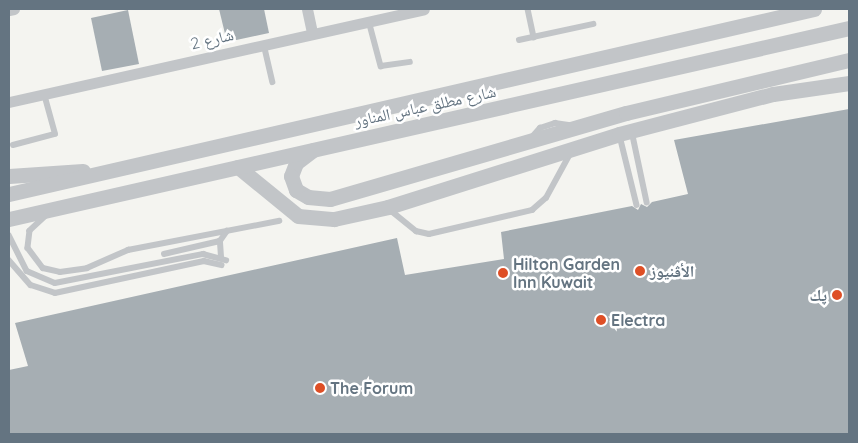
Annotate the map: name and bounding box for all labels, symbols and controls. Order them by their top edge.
street label: شارع 2 [189,25,235,53]
street label: شارع مطلق عباس المناور [352,82,498,130]
place label: Hilton Garden Inn Kuwait [513,254,620,292]
place label: الأڤنيوز [650,261,694,281]
marker: الأڤنيوز [634,265,646,277]
marker: Hilton Garden Inn Kuwait [497,267,509,279]
place label: پك [810,285,827,305]
marker: پك [831,289,843,301]
place label: Electra [611,310,665,330]
marker: Electra [595,314,607,326]
place label: The Forum [330,378,413,398]
marker: The Forum [314,382,326,394]

